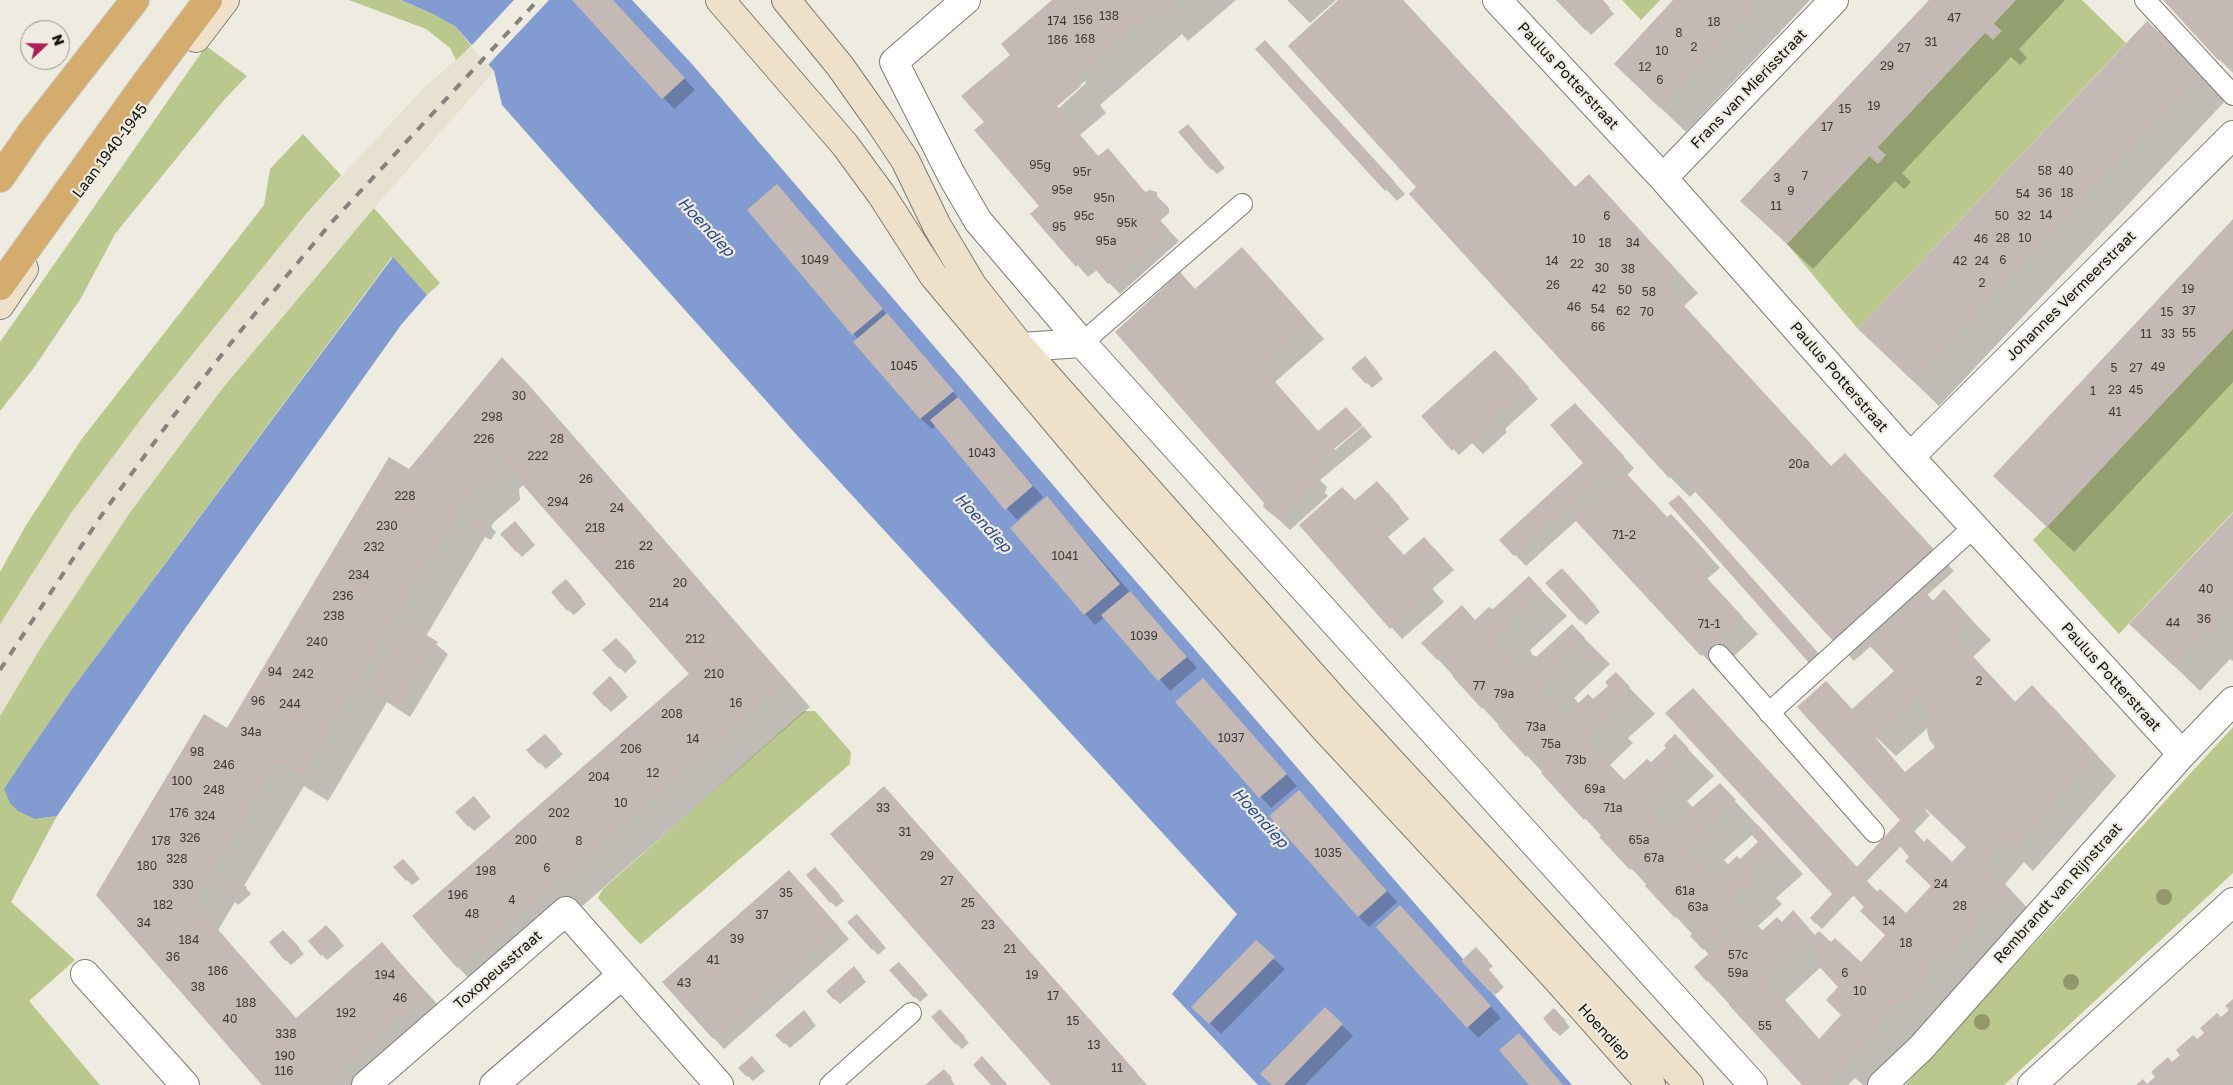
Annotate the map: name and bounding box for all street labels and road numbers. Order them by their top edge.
street label: Paulus Potterstraat [1514,19,1622,133]
street label: Frans van Mierisstraat [1687,25,1811,153]
street label: Laan 1940-1945 [69,100,151,202]
street label: Johannes Vermeerstraat [2002,227,2140,365]
street label: Paulus Potterstraat [1786,318,1892,436]
street label: Paulus Potterstraat [2057,619,2165,735]
street label: Rembrandt van Rijnstraat [1990,819,2126,967]
street label: Toxopeusstraat [450,927,546,1013]
street label: Hoendiep [1574,1000,1634,1064]

